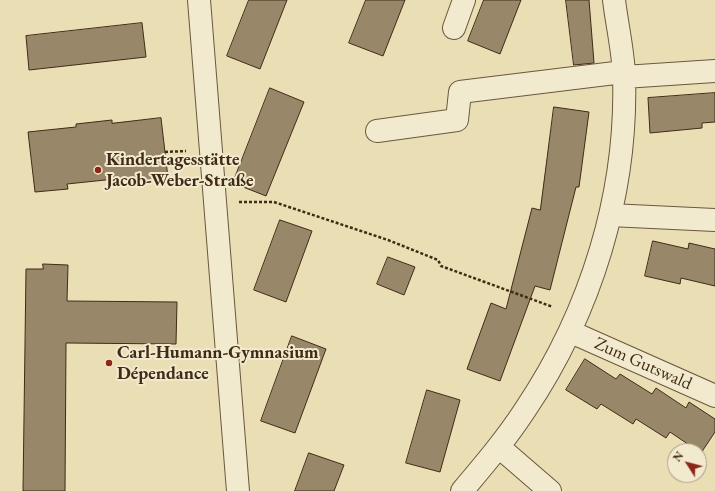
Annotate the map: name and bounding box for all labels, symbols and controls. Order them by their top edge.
place label: Kindertagesstätte Jacob-Weber-Straße [106,149,253,192]
marker: Kindertagesstätte Jacob-Weber-Straße [93,165,103,175]
street label: Zum Gutswald [591,333,695,395]
place label: Carl-Humann-Gymnasium Dépendance [117,342,319,384]
marker: Carl-Humann-Gymnasium Dépendance [104,358,114,368]
north arrow [667,443,707,483]
text: N [670,449,686,464]

